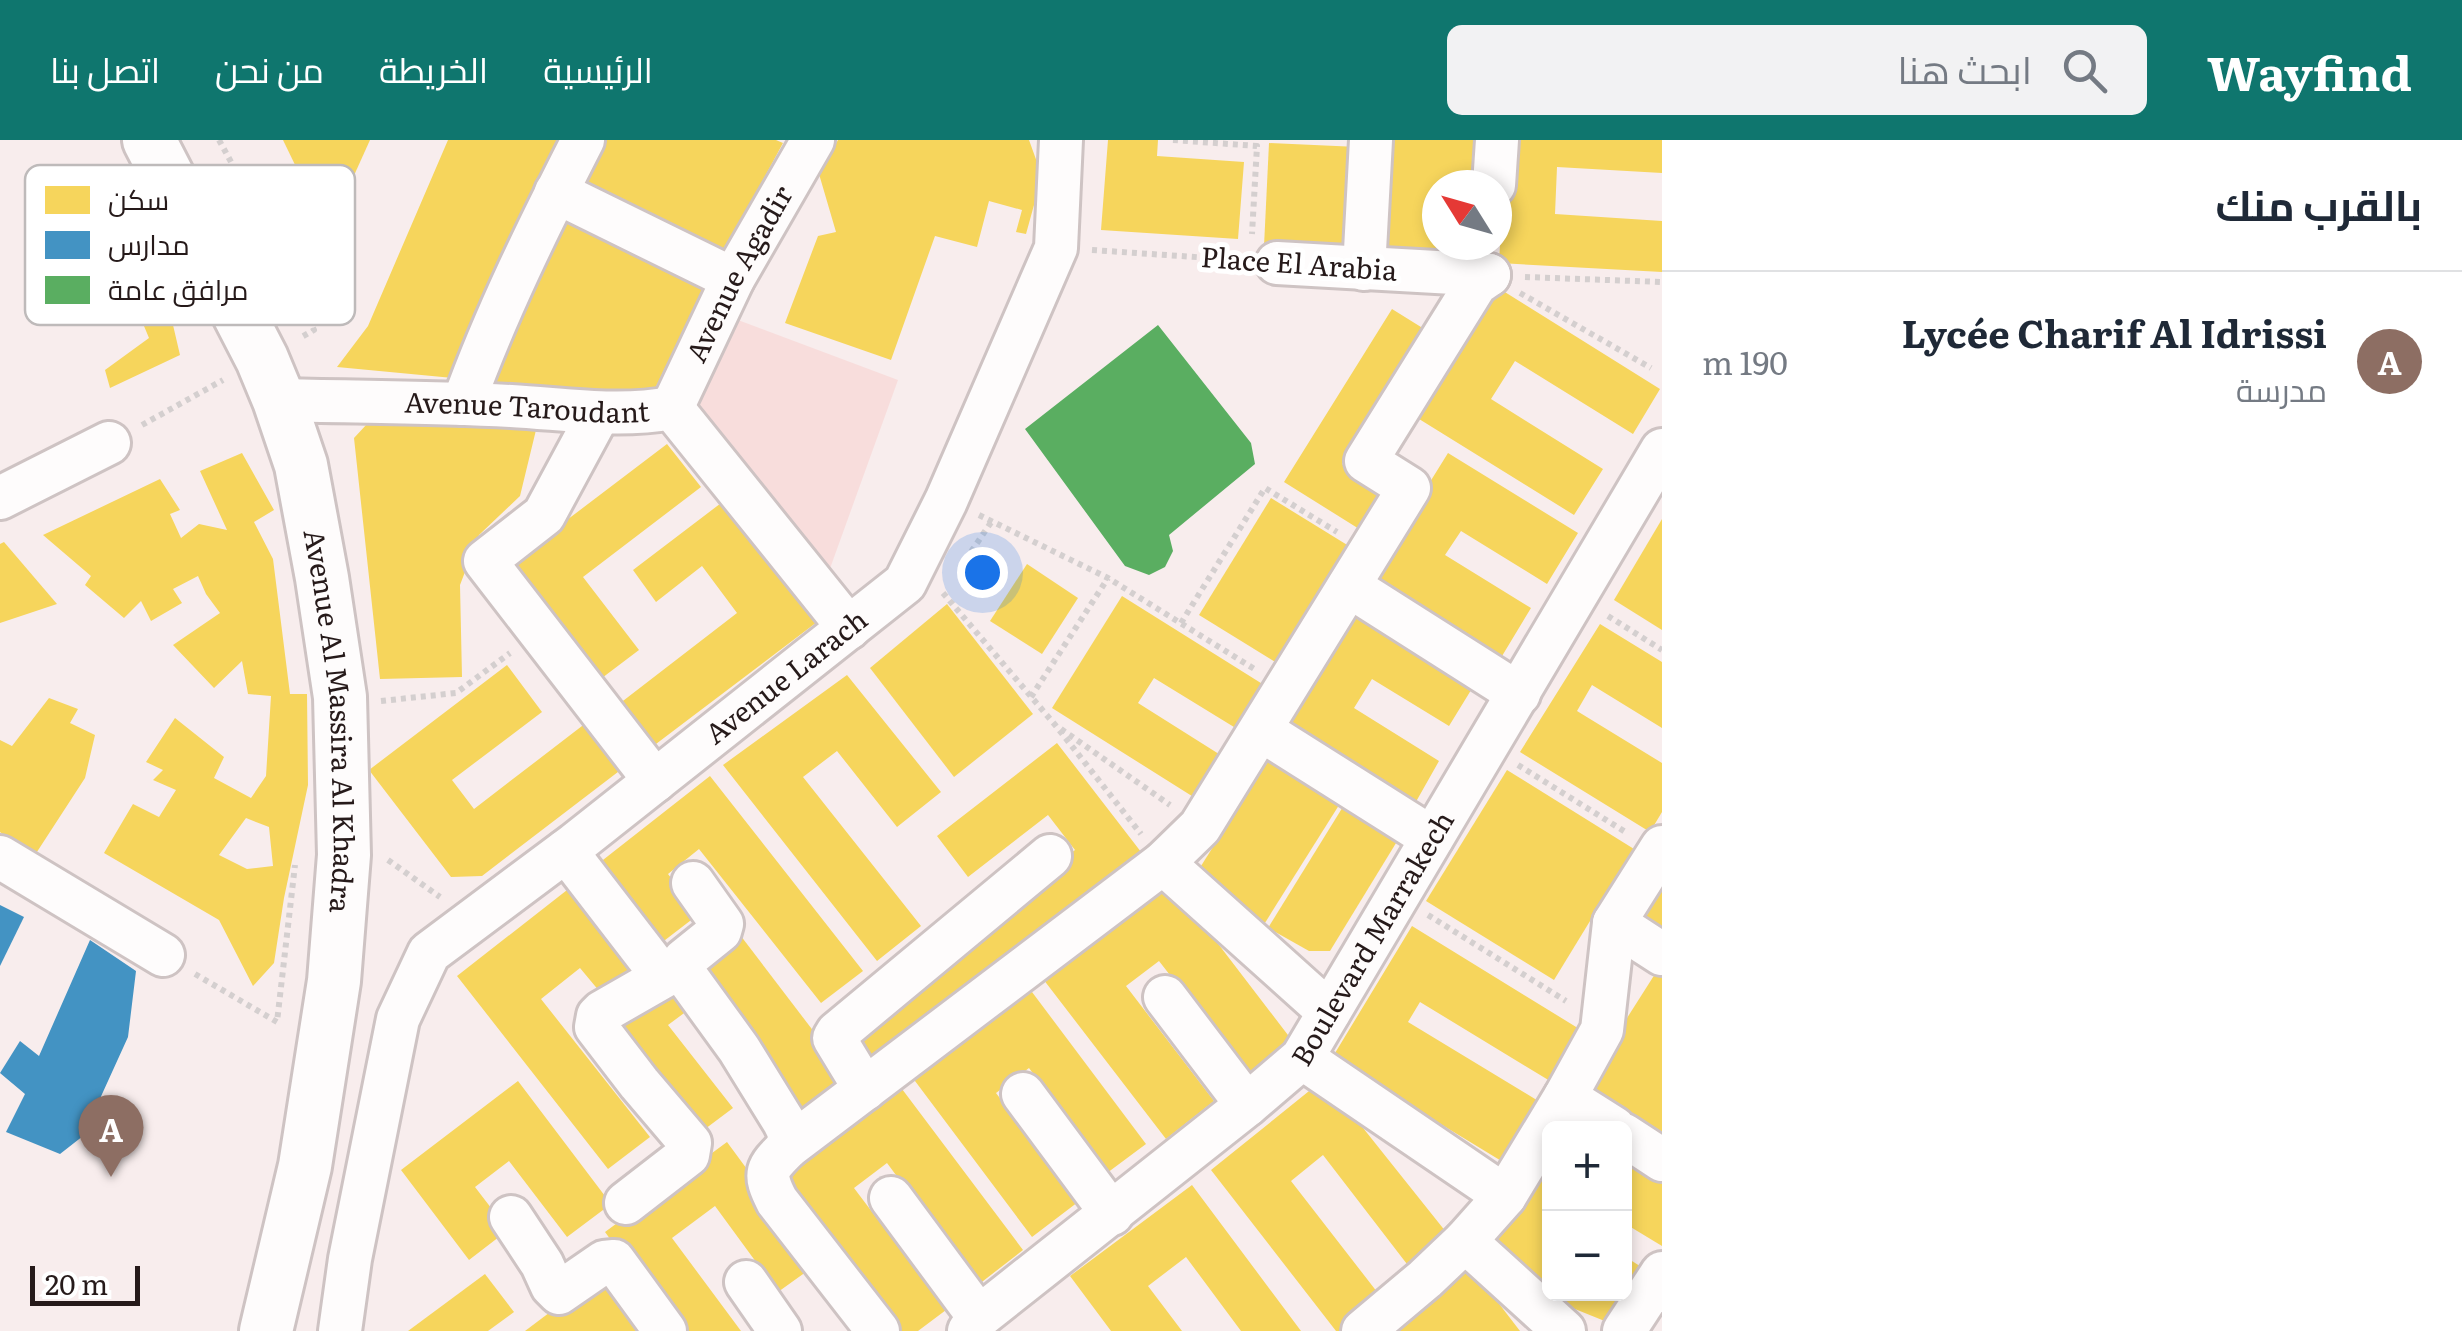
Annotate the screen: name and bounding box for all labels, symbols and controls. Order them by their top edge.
search box [1447,25,2147,115]
text: Wayfind [2207,35,2412,106]
text: ابحث هنا [1897,39,2032,96]
text: اتصل بنا [50,42,160,94]
text: من نحن [215,42,324,94]
text: الخريطة [379,42,488,94]
text: الرئيسية [543,42,653,94]
icon: search [2057,43,2112,98]
legend [25,165,355,325]
north arrow [1422,170,1512,260]
text: بالقرب منك [2215,172,2422,234]
street label: Avenue Agadir [674,176,802,368]
text: سكن [108,177,169,219]
text: مدارس [108,222,190,264]
street label: Place El Arabia [1200,234,1399,290]
text: مرافق عامة [108,267,249,309]
text: Lycée Charif Al Idrissi [1901,303,2327,360]
text: 190 m [1702,337,1788,385]
text: A [2377,337,2402,385]
text: مدرسة [2236,364,2327,412]
street label: Avenue Taroudant [404,379,652,432]
street label: Avenue Al Massira Al Khadra [294,525,367,915]
your location [957,547,1008,598]
street label: Avenue Larach [695,598,875,753]
street label: Boulevard Marrakech [1279,802,1463,1073]
pin: A [78,1094,144,1177]
map controls [1542,1121,1632,1301]
button: + [1542,1121,1632,1211]
button: − [1542,1211,1632,1301]
scale bar [30,1261,140,1306]
text: 20 m [45,1262,108,1304]

